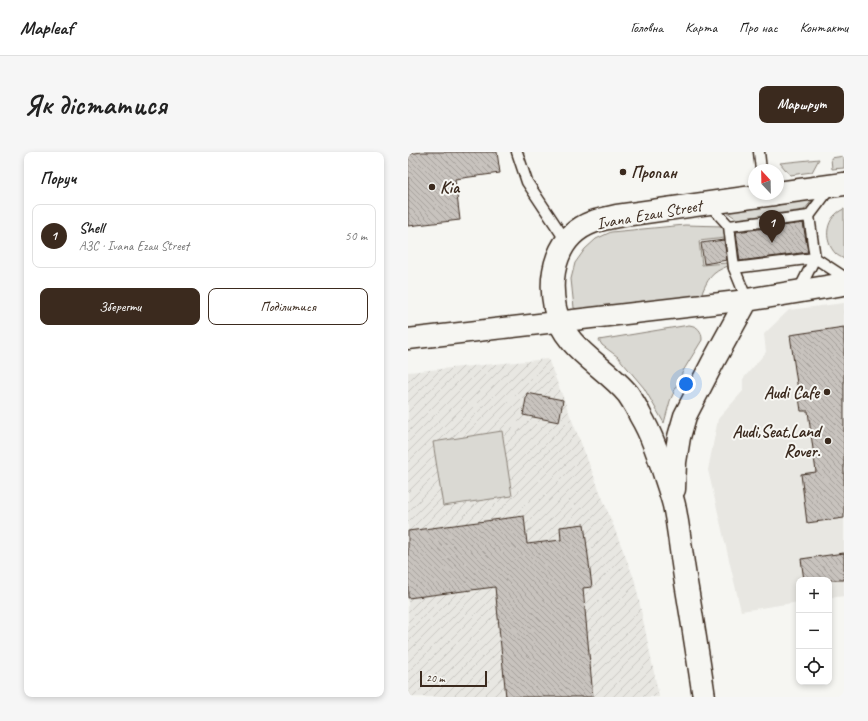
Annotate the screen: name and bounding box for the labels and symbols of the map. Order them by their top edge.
place label: Пропан [631,162,678,183]
north arrow [748,164,784,200]
marker: Пропан [618,167,628,177]
place label: Kia [440,177,461,198]
marker: Kia [427,182,437,192]
street label: Ivana Ezau Street [595,194,706,234]
pin: 1 [759,210,785,243]
your location [676,374,696,394]
place label: Audi Cafe [764,382,821,403]
marker: Audi Cafe [822,387,832,397]
place label: Audi,Seat,Land Rover. [732,421,823,462]
marker: Audi,Seat,Land Rover. [823,436,833,446]
scale bar [420,669,487,688]

